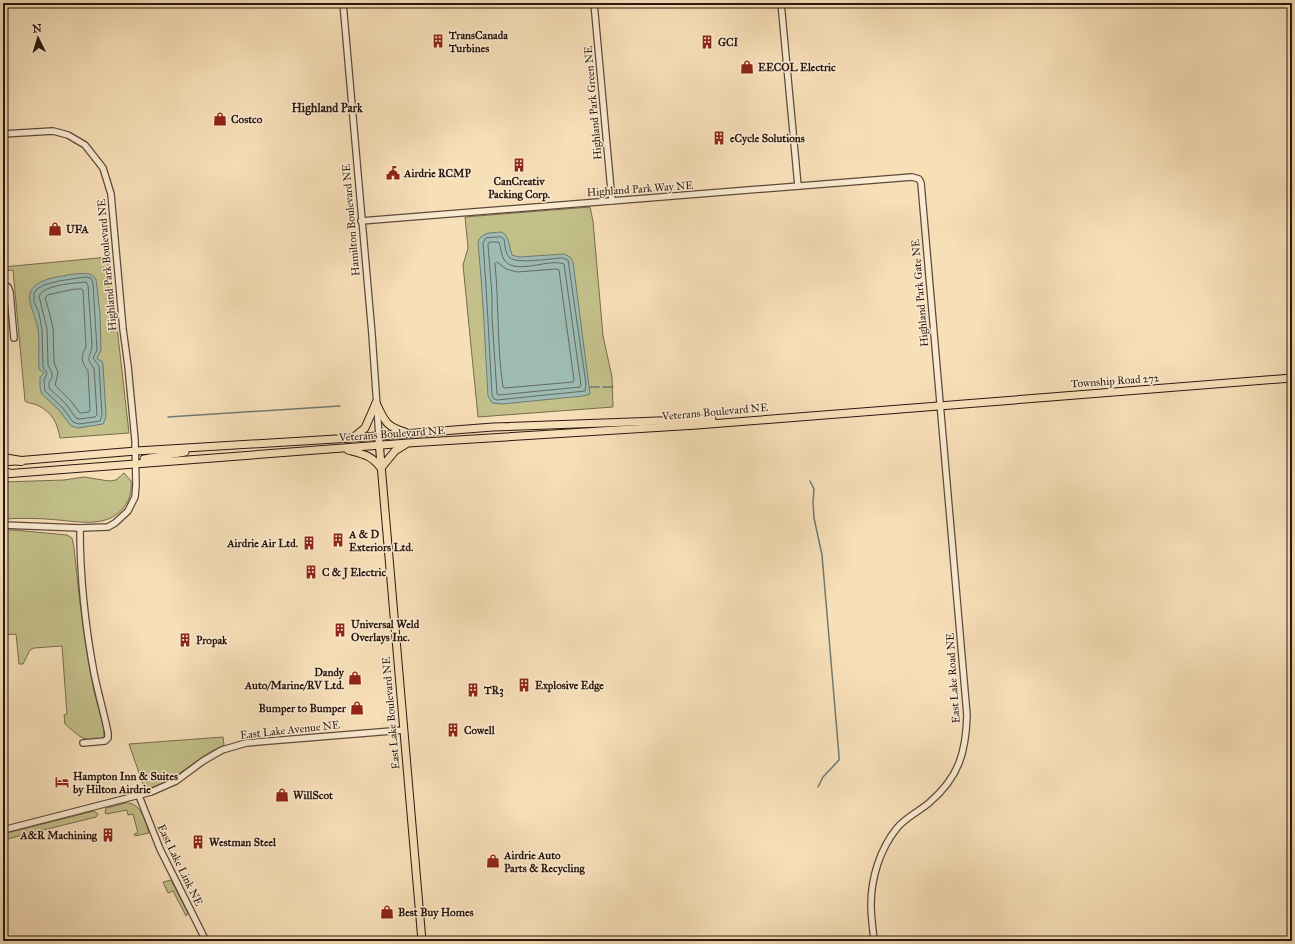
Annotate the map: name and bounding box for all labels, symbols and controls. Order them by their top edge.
north arrow [18,18,58,58]
text: N [32,22,43,35]
place label: TransCanada Turbines [448,29,508,55]
building icon: TransCanada Turbines [430,33,446,49]
building icon: GCI [699,34,715,50]
place label: GCI [718,36,739,49]
street label: Highland Park Green NE [582,45,604,160]
shop icon: EECOL Electric [739,59,755,75]
place label: EECOL Electric [758,61,836,74]
district label: Highland Park [291,101,363,116]
shop icon: Costco [212,111,228,127]
place label: Costco [231,113,263,126]
building icon: eCycle Solutions [711,130,727,146]
place label: eCycle Solutions [730,132,805,146]
building icon: CanCreativ Packing Corp. [511,157,527,173]
street label: Hamilton Boulevard NE [340,163,362,277]
public building icon: Airdrie RCMP [385,165,401,181]
place label: Airdrie RCMP [403,167,471,180]
place label: CanCreativ Packing Corp. [488,175,551,202]
street label: Highland Park Way NE [586,179,694,199]
street label: Highland Park Boulevard NE [95,198,119,332]
shop icon: UFA [47,221,63,237]
place label: UFA [66,223,89,236]
street label: Highland Park Gate NE [909,238,931,347]
street label: Township Road 272 [1070,371,1160,391]
street label: Veterans Boulevard NE [660,401,769,423]
street label: Veterans Boulevard NE [338,424,446,444]
place label: A & D Exteriors Ltd. [348,528,414,554]
building icon: A & D Exteriors Ltd. [330,532,346,548]
building icon: Airdrie Air Ltd. [301,535,317,551]
place label: Airdrie Air Ltd. [226,537,299,550]
building icon: C & J Electric [303,564,319,580]
place label: C & J Electric [322,566,386,580]
place label: Universal Weld Overlays Inc. [351,618,420,645]
building icon: Universal Weld Overlays Inc. [332,622,348,638]
building icon: Propak [177,632,193,648]
street label: East Lake Road NE [943,632,963,724]
place label: Propak [196,634,228,648]
street label: East Lake Boulevard NE [380,656,402,770]
place label: Dandy Auto/Marine/RV Ltd. [244,666,345,692]
shop icon: Dandy Auto/Marine/RV Ltd. [347,670,363,686]
building icon: Explosive Edge [516,677,532,693]
place label: Explosive Edge [535,679,604,693]
building icon: TR3 [465,682,481,698]
place label: TR3 [483,684,504,698]
shop icon: Bumper to Bumper [349,700,365,716]
place label: Bumper to Bumper [259,702,347,716]
street label: East Lake Avenue NE [240,718,341,742]
building icon: Cowell [445,722,461,738]
place label: Cowell [464,724,496,737]
place label: Hampton Inn & Suites by Hilton Airdrie [72,770,178,797]
hotel icon: Hampton Inn & Suites by Hilton Airdrie [54,774,70,790]
shop icon: WillScot [274,787,290,803]
place label: WillScot [293,789,333,802]
street label: East Lake Link NE [155,822,205,908]
building icon: A&R Machining [100,827,116,843]
place label: A&R Machining [19,829,98,842]
building icon: Westman Steel [190,834,206,850]
place label: Westman Steel [209,836,277,849]
place label: Airdrie Auto Parts & Recycling [503,849,585,876]
shop icon: Airdrie Auto Parts & Recycling [485,853,501,869]
shop icon: Best Buy Homes [379,904,395,920]
place label: Best Buy Homes [398,906,473,920]

